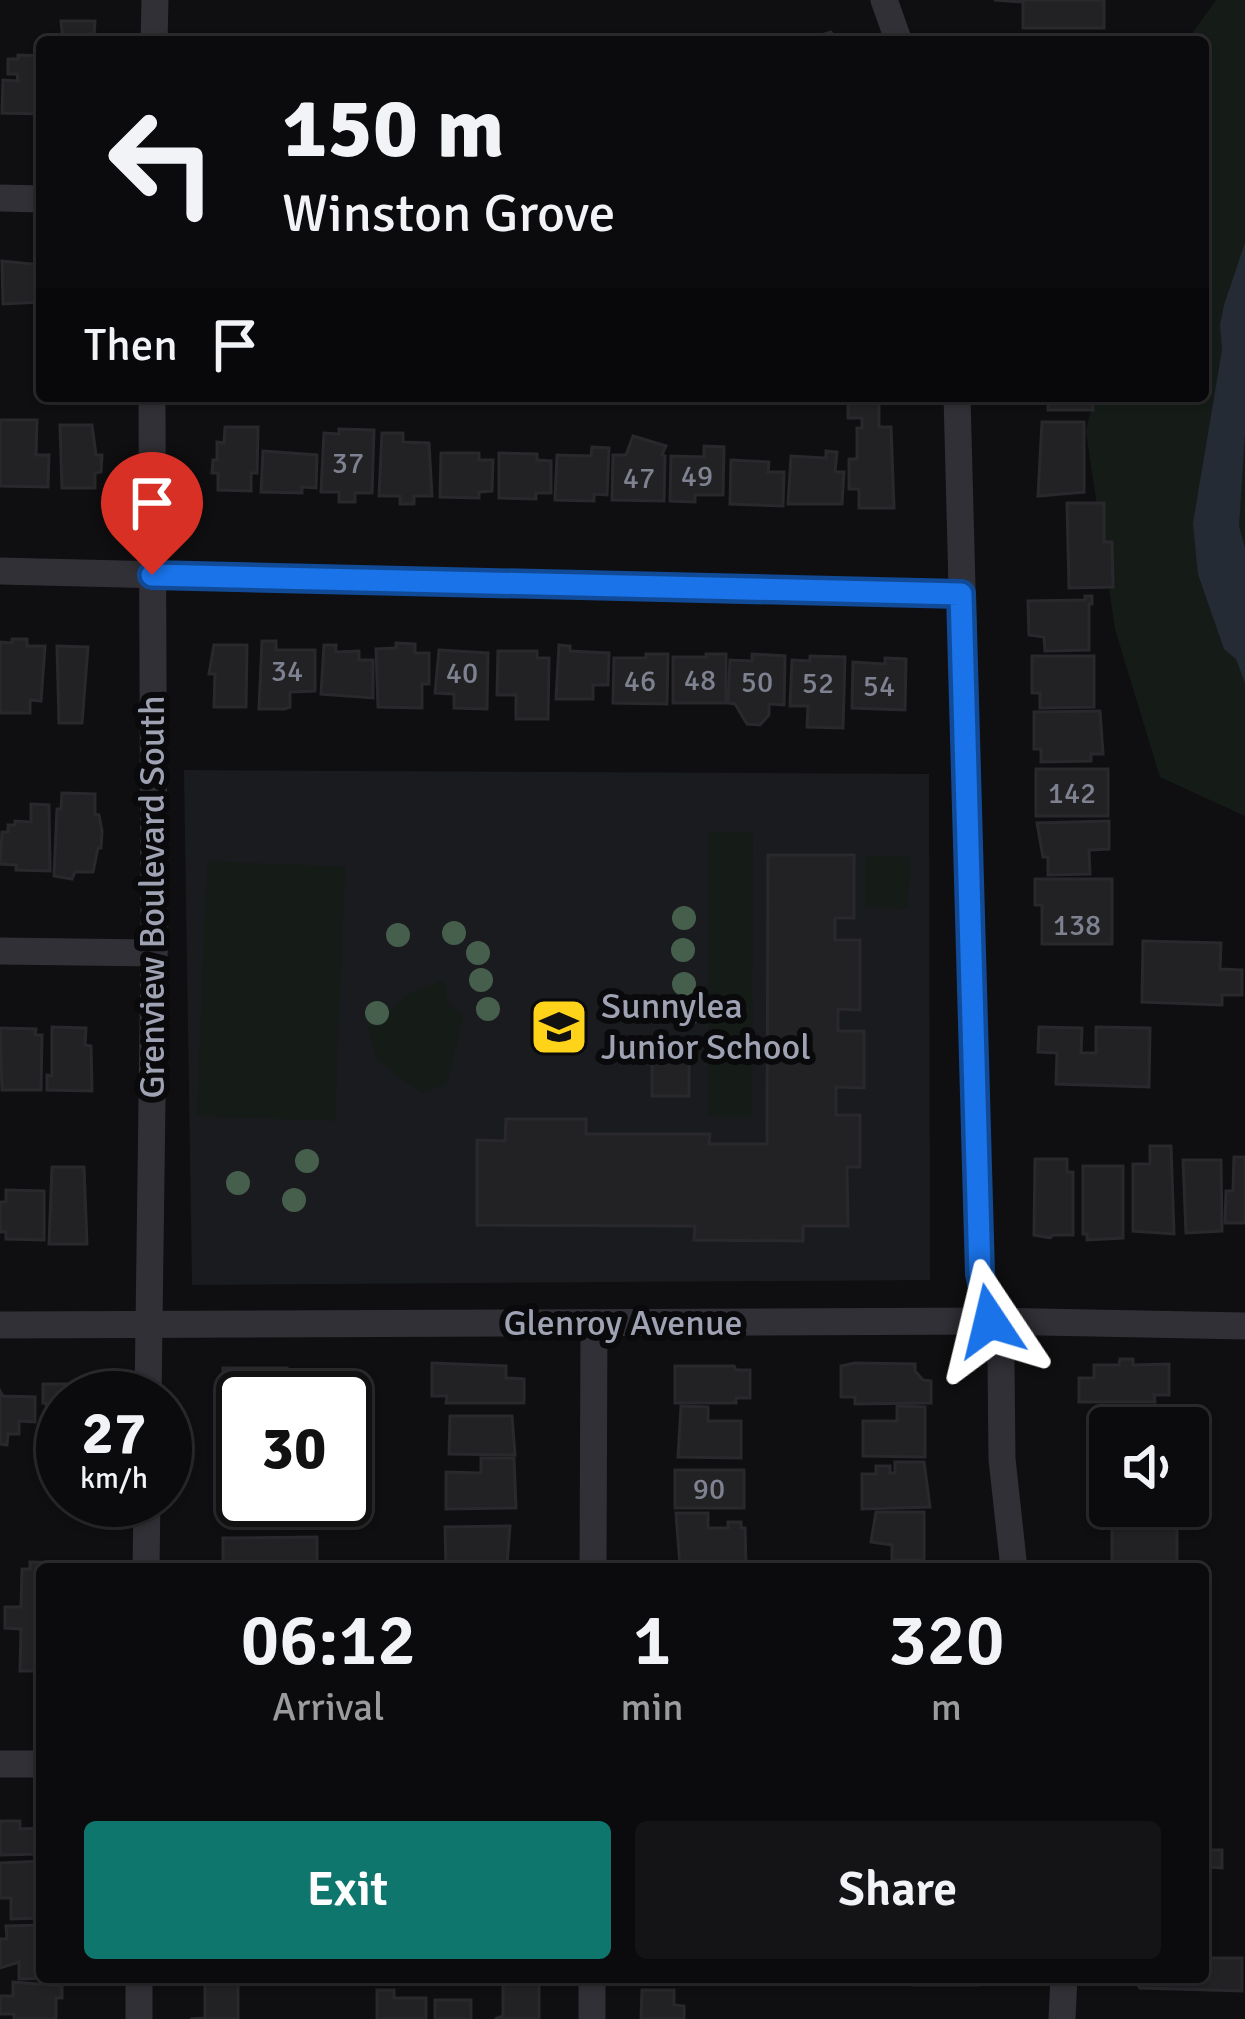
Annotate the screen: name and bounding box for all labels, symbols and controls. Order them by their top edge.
text: 150 m [282,77,504,181]
icon: left [84,84,240,240]
text: Winston Grove [282,180,615,247]
icon: arrive [202,312,268,378]
text: Then [84,318,178,373]
house number: 37 [332,445,364,482]
pin [101,452,203,575]
house number: 49 [681,458,713,495]
house number: 47 [623,460,655,497]
icon: arrive [119,470,185,536]
house number: 34 [271,653,303,690]
house number: 40 [446,655,478,692]
house number: 48 [684,662,716,699]
house number: 46 [624,663,656,700]
house number: 50 [741,664,773,701]
house number: 52 [802,665,834,702]
house number: 54 [863,668,895,705]
street label: Grenview Boulevard South [130,695,175,1099]
house number: 142 [1048,775,1096,812]
house number: 138 [1053,907,1101,944]
place label: Sunnylea Junior School [601,984,811,1070]
school or university icon: Sunnylea Junior School [528,996,590,1058]
position arrow [927,1258,1053,1384]
street label: Glenroy Avenue [503,1301,743,1346]
speed limit sign: 30 [216,1371,372,1527]
text: 27 [82,1397,146,1471]
map controls [1089,1407,1209,1527]
button: sound [1089,1407,1209,1527]
text: km/h [80,1460,148,1497]
house number: 90 [693,1471,725,1508]
text: 06:12 [240,1596,416,1685]
text: 1 [633,1596,672,1685]
text: 320 [888,1596,1005,1685]
text: Arrival [272,1683,384,1731]
text: min [621,1683,684,1731]
text: m [931,1683,962,1731]
button: Exit [84,1821,611,1959]
button: Share [635,1821,1161,1959]

